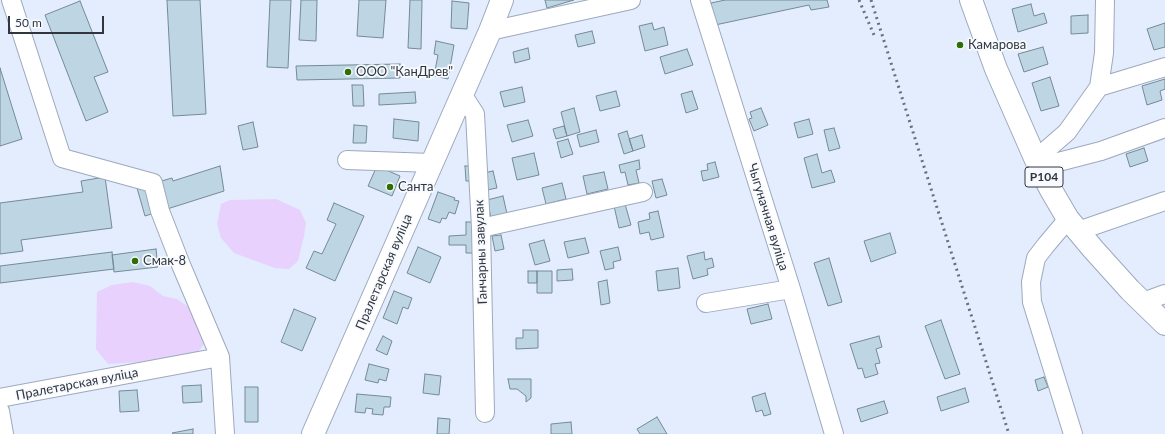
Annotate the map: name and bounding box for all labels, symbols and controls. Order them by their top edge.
scale bar [10,8,106,34]
text: 50 m [15,15,42,30]
place label: Камарова [968,37,1026,53]
marker: Камарова [955,40,965,50]
place label: ООО "КанДрев" [356,64,453,80]
marker: ООО "КанДрев" [343,67,353,77]
street label: Чыгуначная вуліца [744,161,792,273]
road number: Р104 [1025,167,1063,187]
place label: Санта [398,179,433,195]
marker: Санта [385,182,395,192]
street label: Ганчарны завулак [471,199,491,305]
street label: Пралетарская вуліца [353,212,415,332]
place label: Смак-8 [143,253,186,269]
marker: Смак-8 [130,256,140,266]
street label: Пралетарская вуліца [14,364,140,404]

